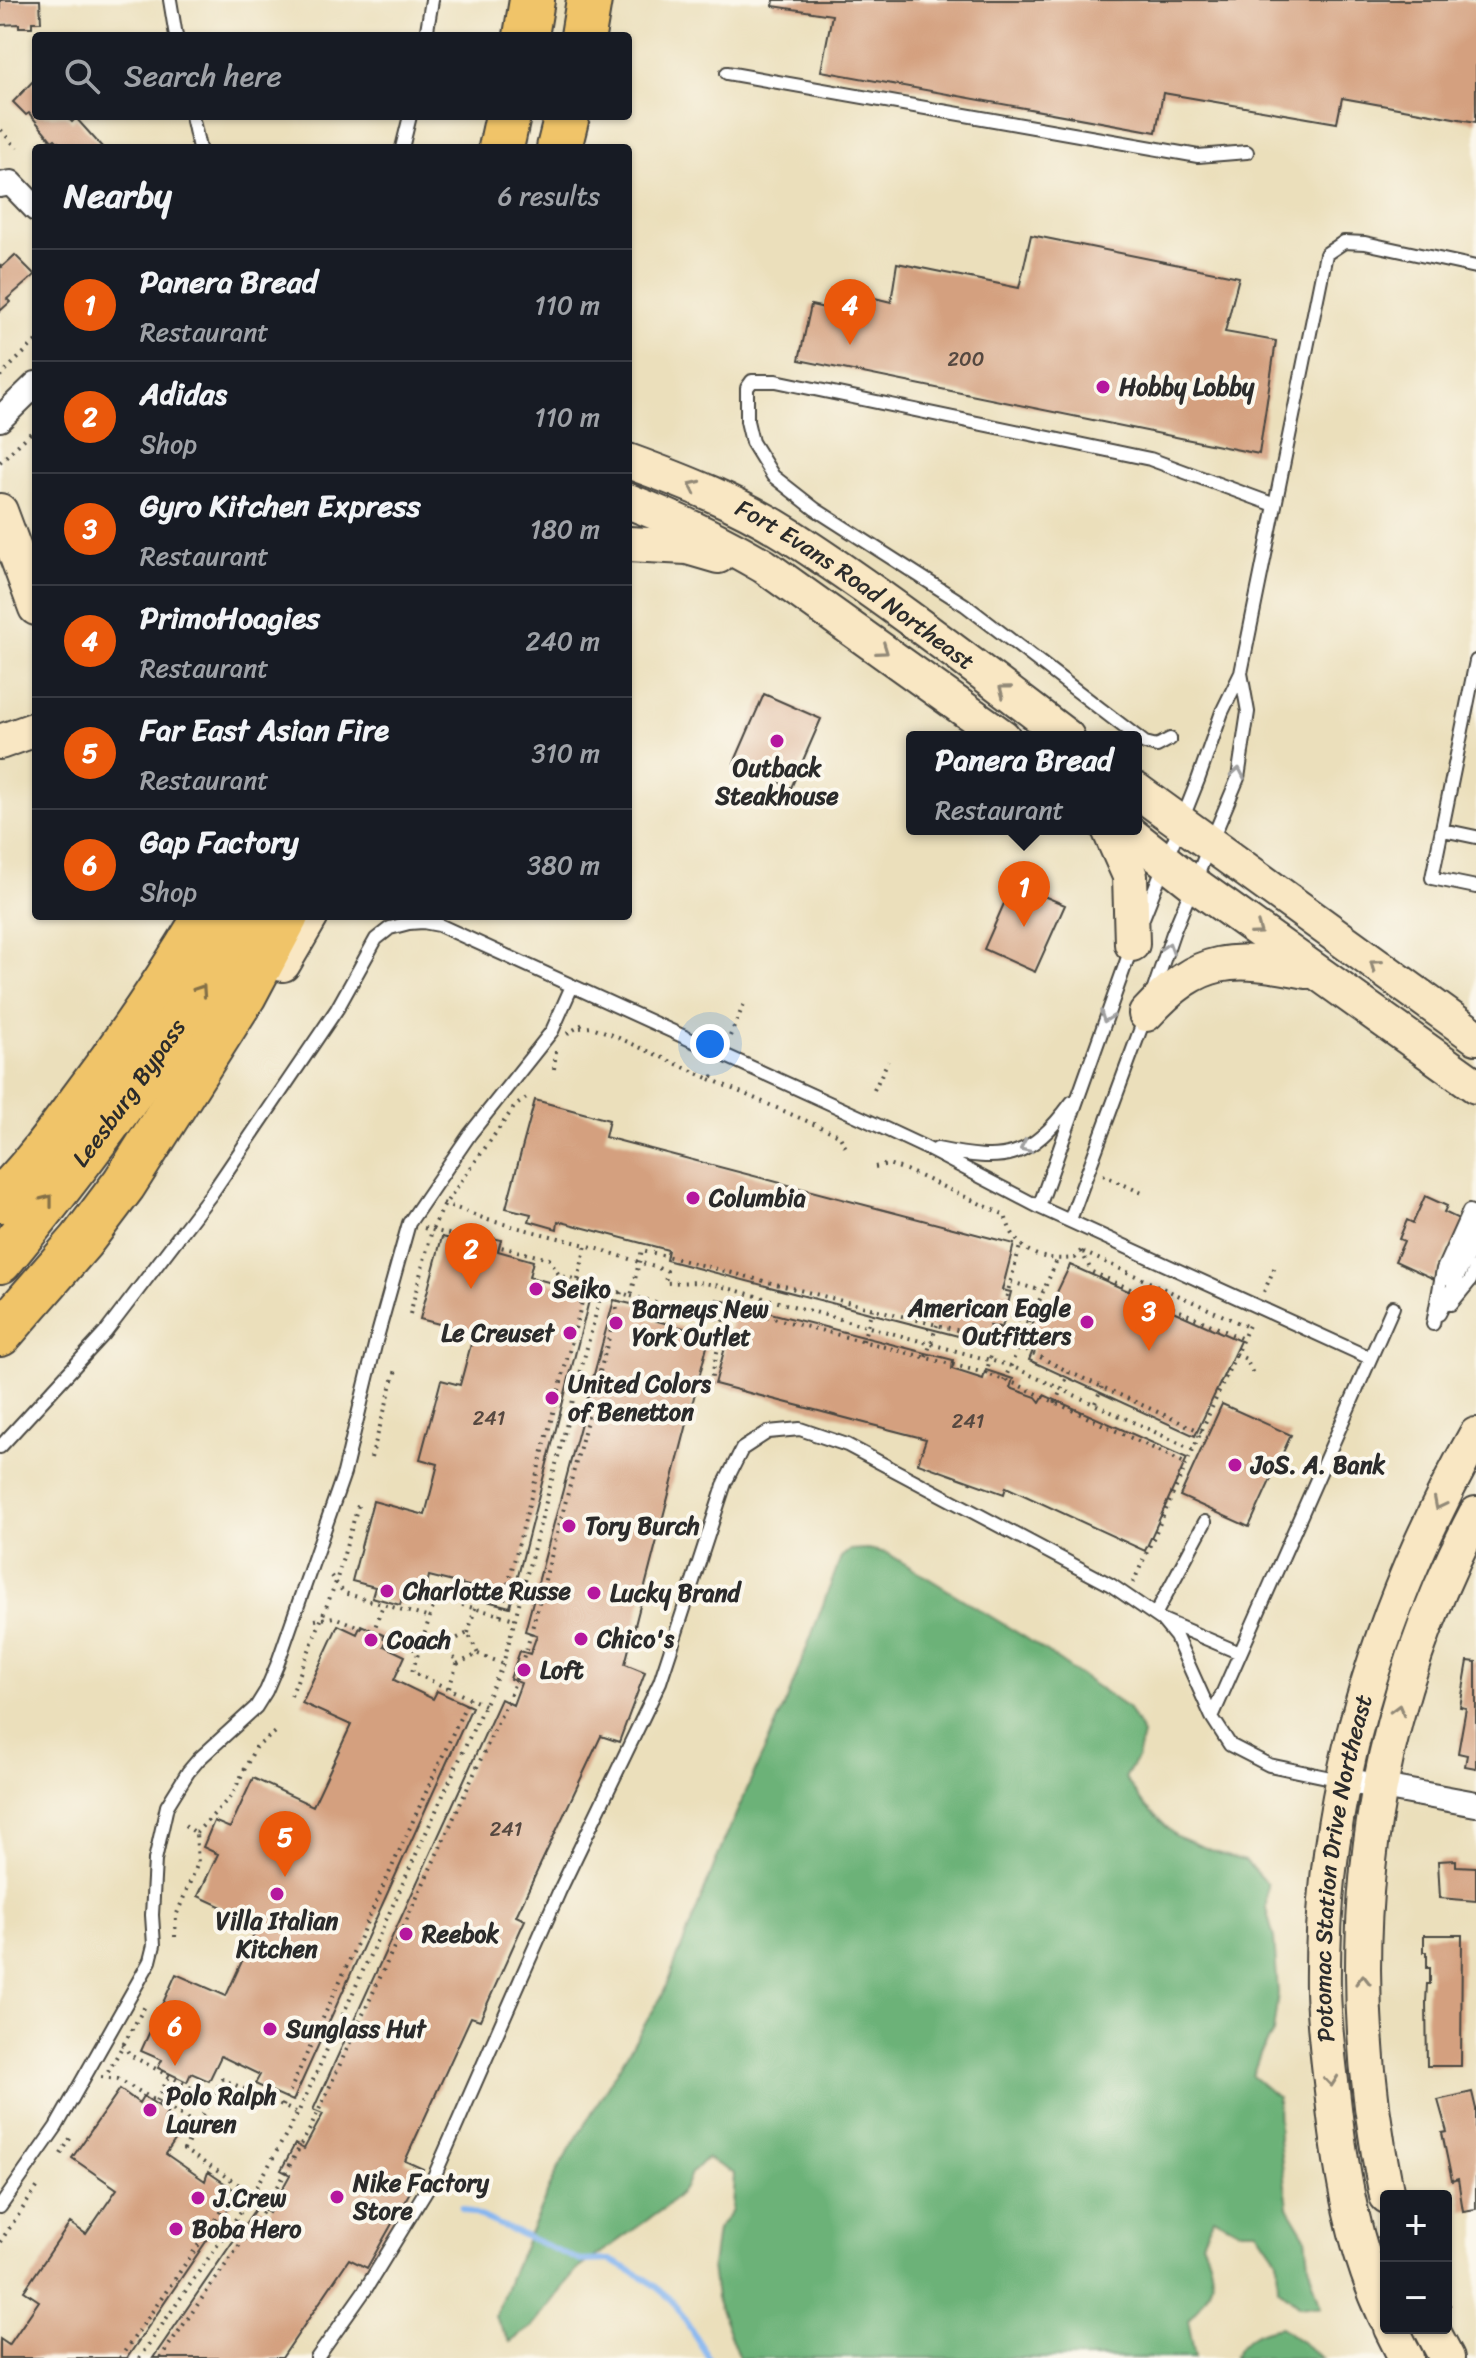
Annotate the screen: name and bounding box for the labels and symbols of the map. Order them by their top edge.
pin: 4 [824,279,876,345]
house number: 200 [948,342,984,377]
place label: Hobby Lobby [1119,366,1255,408]
marker: Hobby Lobby [1094,378,1112,396]
one-way arrow [688,480,702,496]
street label: Fort Evans Road Northeast [728,487,984,681]
one-way arrow [875,640,889,655]
one-way arrow [999,685,1013,699]
marker: Outback Steakhouse [768,732,786,750]
place label: Outback Steakhouse [714,747,839,817]
one-way arrow [1229,766,1246,780]
pin: 1 [998,861,1050,927]
one-way arrow [1248,920,1263,935]
one-way arrow [1158,942,1174,956]
one-way arrow [1369,960,1383,975]
one-way arrow [192,985,207,999]
street label: Leesburg Bypass [61,1010,197,1176]
one-way arrow [1099,1010,1116,1024]
your location [690,1024,730,1064]
one-way arrow [1019,1138,1034,1154]
place label: Columbia [708,1177,806,1219]
marker: Columbia [684,1189,702,1207]
one-way arrow [39,1194,53,1209]
pin: 2 [445,1223,497,1289]
place label: Seiko [551,1268,611,1310]
marker: Seiko [527,1280,545,1298]
pin: 3 [1123,1285,1175,1351]
place label: American Eagle Outfitters [907,1287,1072,1357]
place label: Barneys New York Outlet [632,1288,769,1358]
place label: Le Creuset [441,1312,555,1354]
marker: American Eagle Outfitters [1078,1313,1096,1331]
marker: Barneys New York Outlet [607,1314,625,1332]
marker: Le Creuset [561,1324,579,1342]
place label: United Colors of Benetton [568,1363,712,1433]
marker: United Colors of Benetton [543,1389,561,1407]
house number: 241 [473,1401,505,1436]
house number: 241 [952,1404,984,1439]
place label: JoS. A. Bank [1249,1444,1386,1486]
marker: JoS. A. Bank [1226,1456,1244,1474]
one-way arrow [1433,1496,1449,1511]
place label: Tory Burch [585,1505,700,1547]
marker: Tory Burch [560,1517,578,1535]
place label: Charlotte Russe [402,1570,572,1612]
place label: Lucky Brand [610,1572,742,1614]
marker: Charlotte Russe [378,1582,396,1600]
marker: Lucky Brand [585,1584,603,1602]
place label: Chico's [596,1618,675,1660]
place label: Coach [386,1619,451,1661]
marker: Chico's [572,1630,590,1648]
marker: Coach [362,1631,380,1649]
place label: Loft [540,1649,584,1691]
marker: Loft [515,1661,533,1679]
street label: Potomac Station Drive Northeast [1302,1689,1385,2044]
one-way arrow [1389,1704,1405,1718]
pin: 5 [259,1811,311,1877]
house number: 241 [490,1812,522,1847]
marker: Villa Italian Kitchen [268,1885,286,1903]
place label: Villa Italian Kitchen [216,1900,338,1970]
place label: Reebok [421,1913,499,1955]
marker: Reebok [397,1925,415,1943]
one-way arrow [1354,1973,1372,1986]
pin: 6 [149,2000,201,2066]
place label: Sunglass Hut [285,2008,427,2050]
marker: Sunglass Hut [261,2020,279,2038]
place label: Polo Ralph Lauren [166,2075,277,2145]
one-way arrow [1322,2075,1339,2088]
marker: Polo Ralph Lauren [141,2101,159,2119]
place label: Nike Factory Store [352,2162,489,2232]
place label: J.Crew [212,2177,287,2219]
marker: Nike Factory Store [328,2188,346,2206]
marker: J.Crew [189,2189,207,2207]
place label: Boba Hero [192,2208,302,2250]
marker: Boba Hero [167,2220,185,2238]

